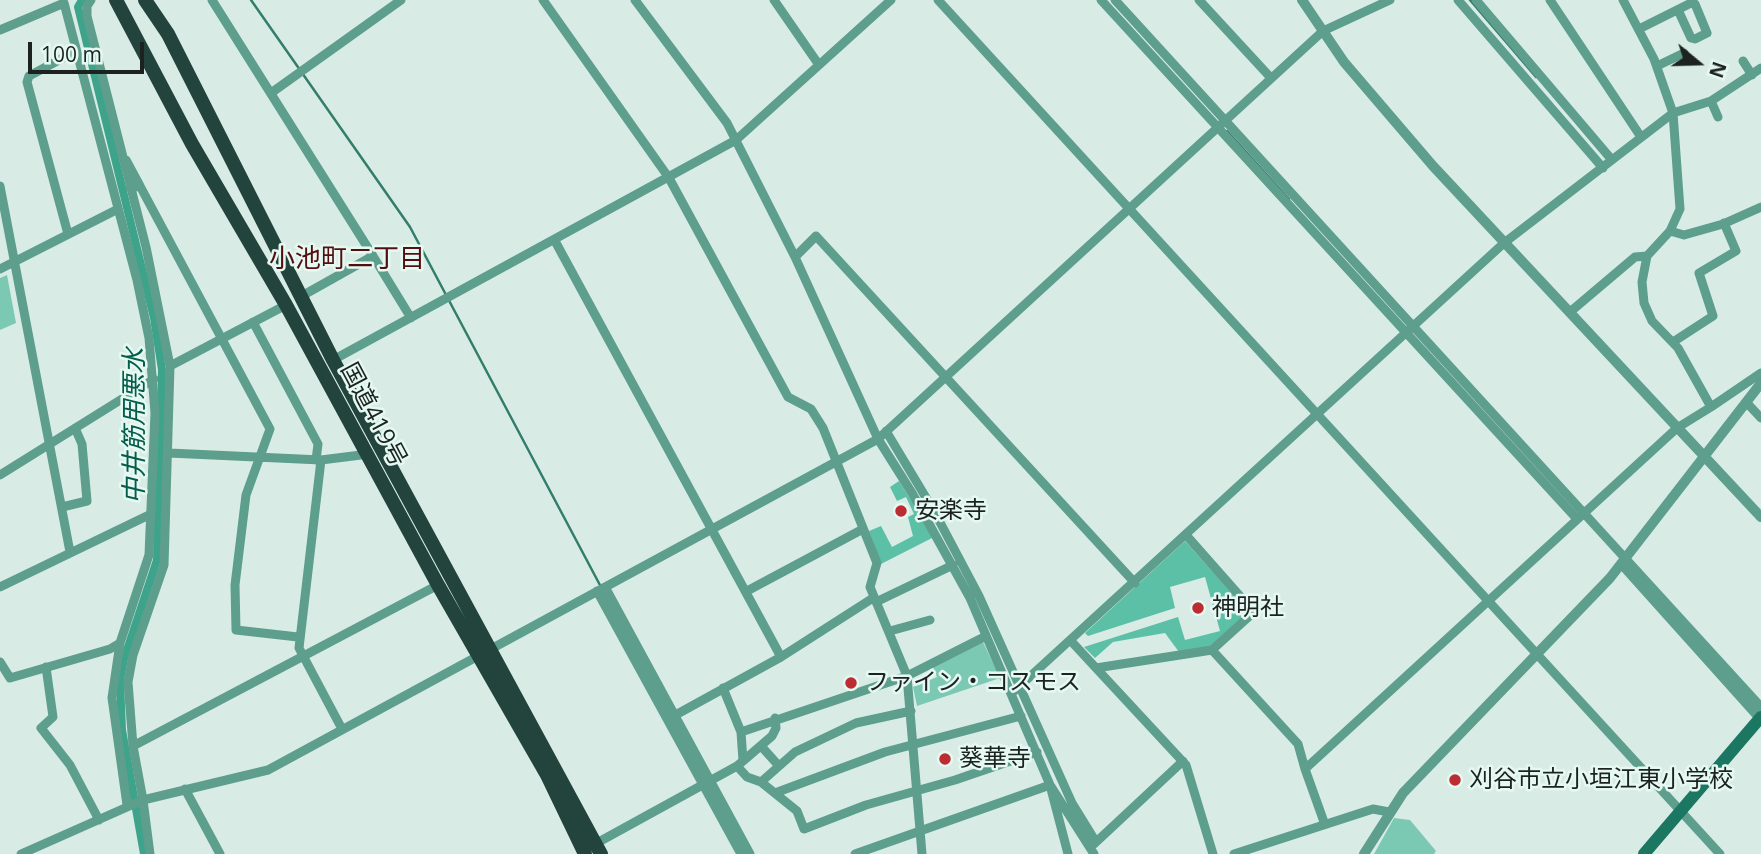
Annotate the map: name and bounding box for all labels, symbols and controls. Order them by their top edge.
scale bar [32,28,147,72]
north arrow [1663,28,1733,98]
text: 100 m [41,40,102,68]
text: N [1703,58,1733,81]
district label: 小池町二丁目 [269,244,425,276]
water label: 中井筋用悪水 [120,348,152,504]
street label: 国道419号 [334,358,412,472]
place label: 安楽寺 [915,497,987,525]
marker: 安楽寺 [893,503,909,519]
place label: 神明社 [1212,594,1284,622]
marker: 神明社 [1190,600,1206,616]
place label: ファイン・コスモス [865,669,1081,697]
marker: ファイン・コスモス [843,675,859,691]
place label: 葵華寺 [959,745,1031,773]
marker: 葵華寺 [937,751,953,767]
place label: 刈谷市立小垣江東小学校 [1469,766,1733,794]
marker: 刈谷市立小垣江東小学校 [1447,772,1463,788]

